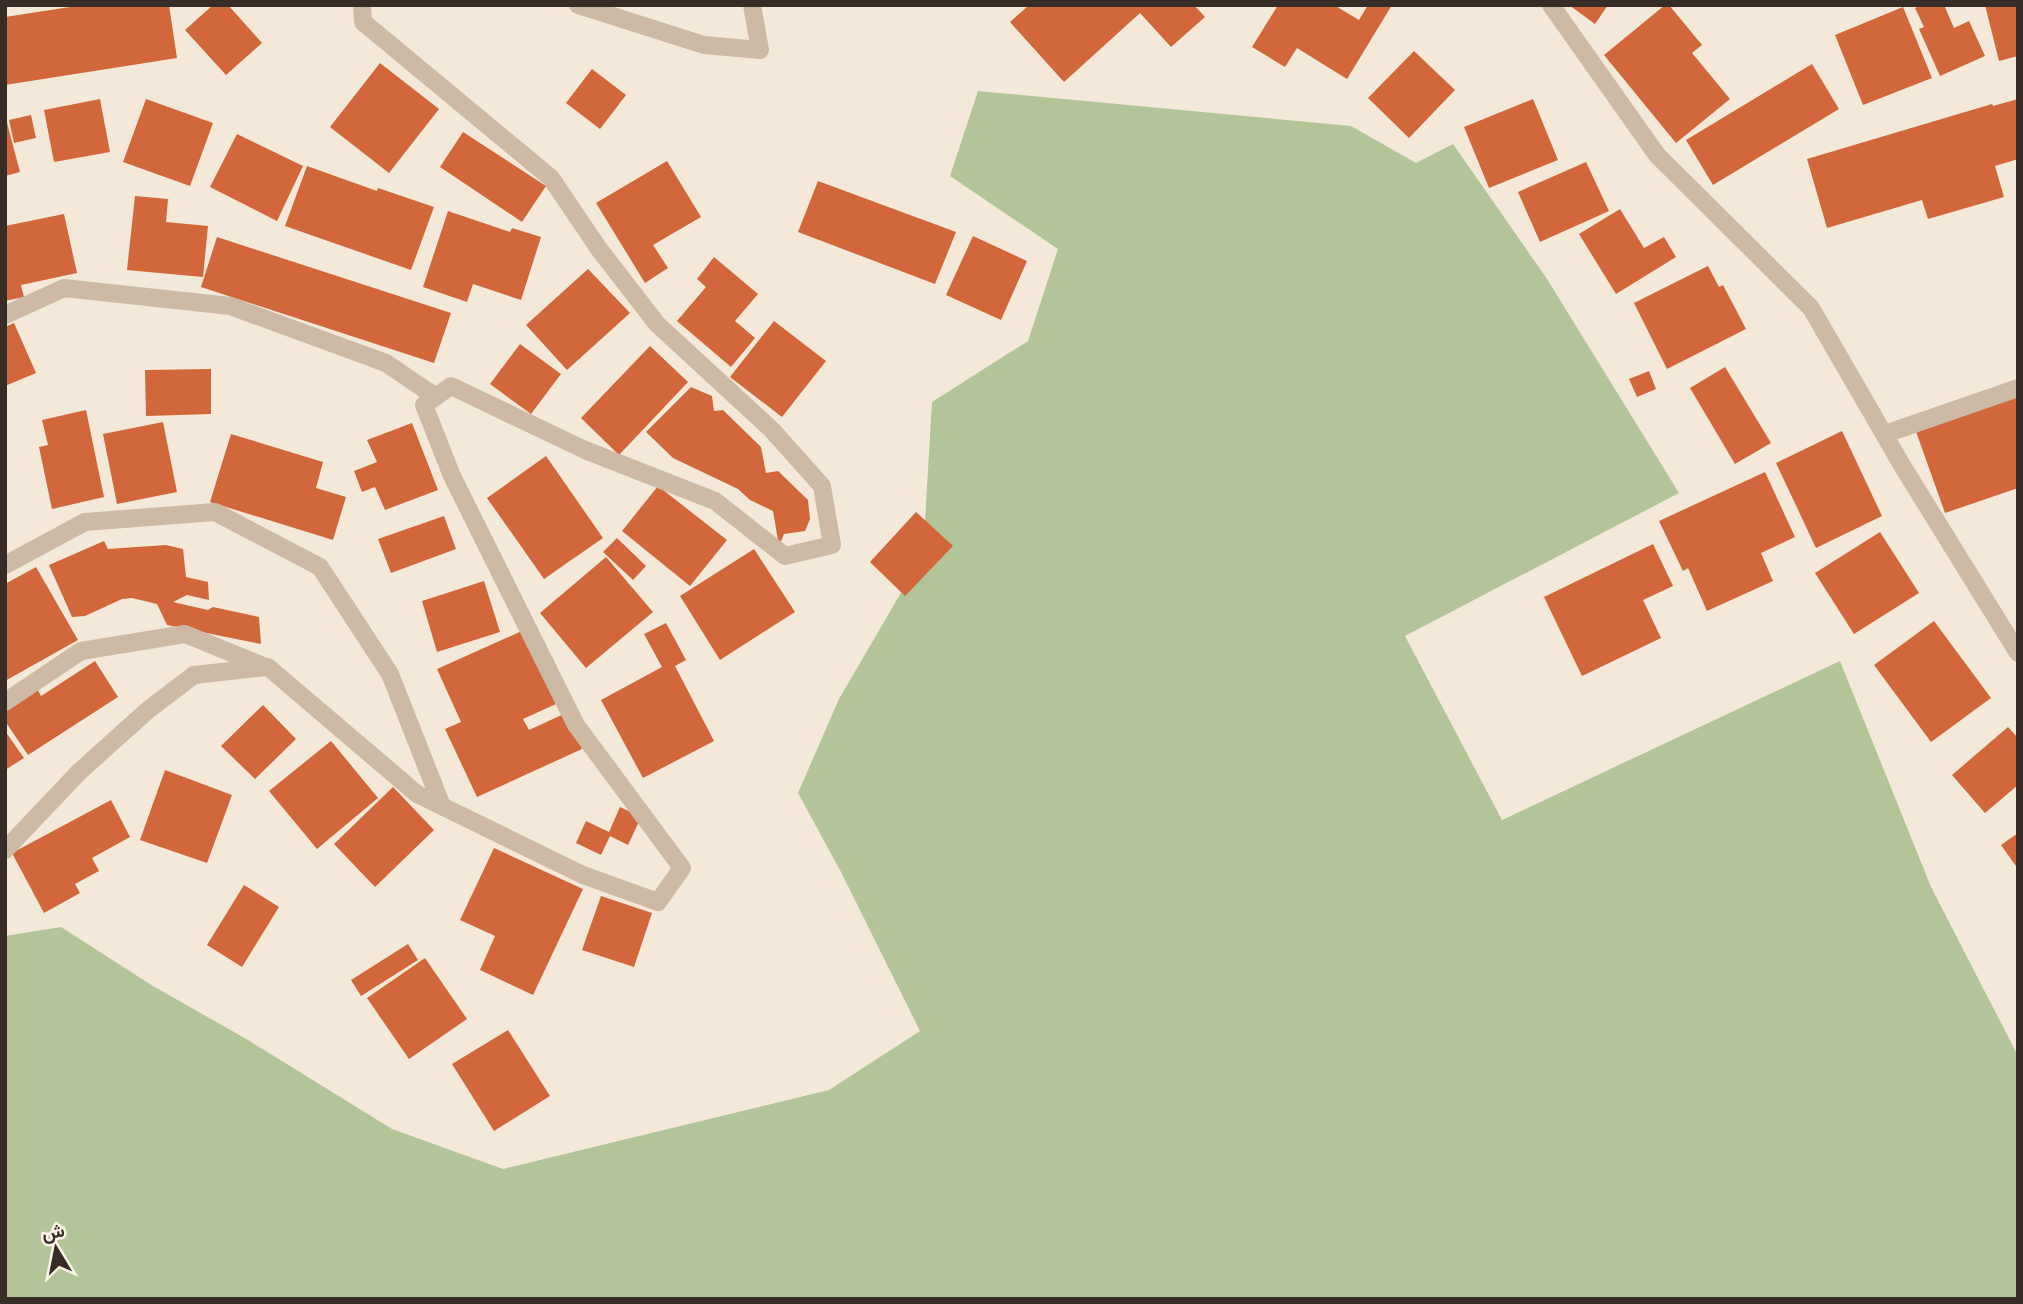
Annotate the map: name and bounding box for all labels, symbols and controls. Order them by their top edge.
north arrow [21,1213,91,1283]
text: ش [40,1217,67,1245]

